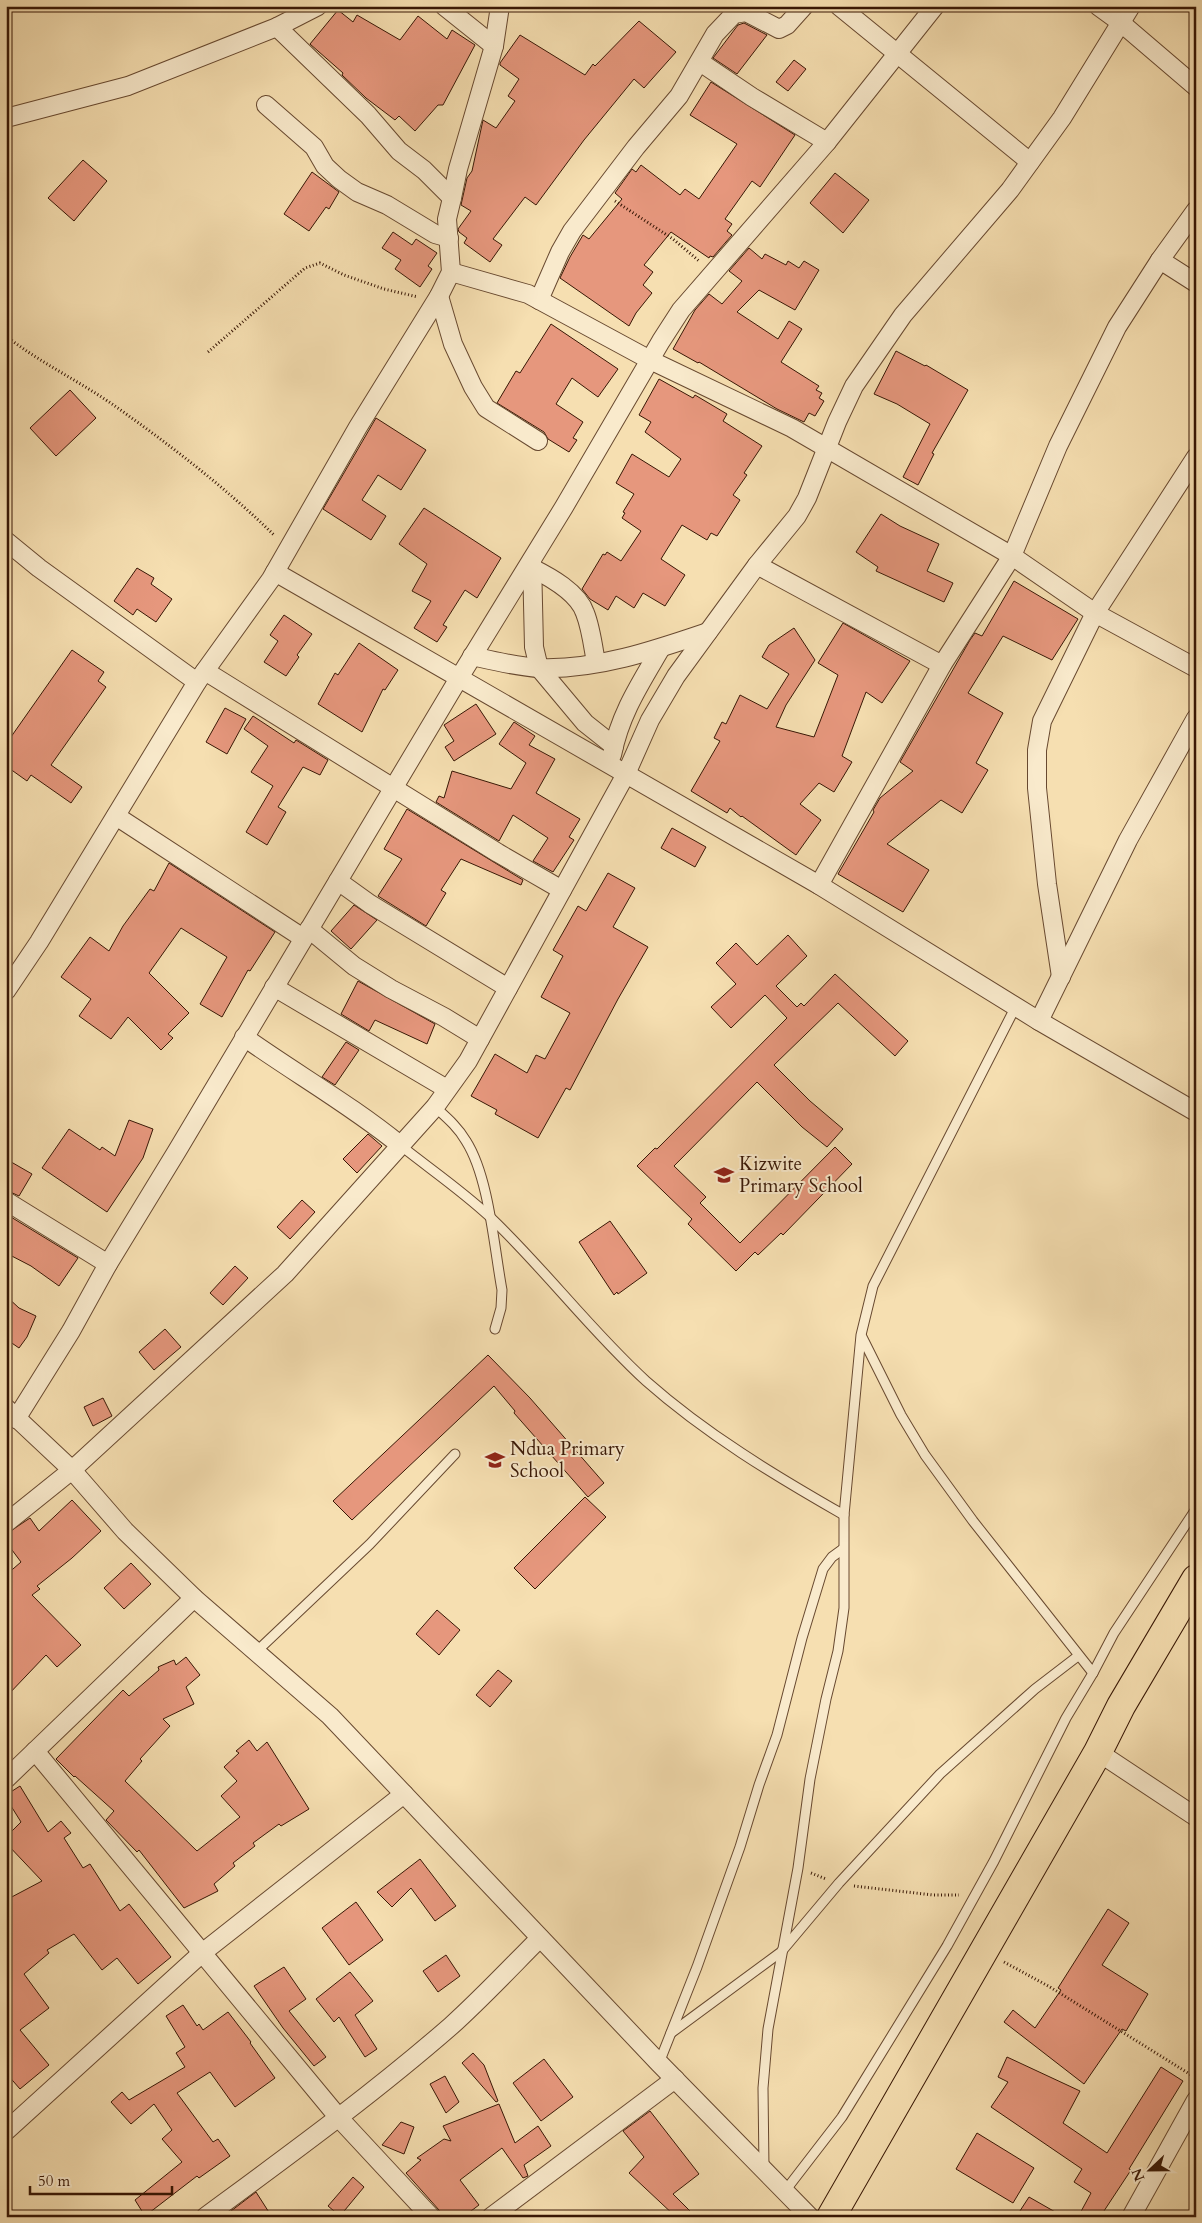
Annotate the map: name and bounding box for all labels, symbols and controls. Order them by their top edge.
place label: Kizwite Primary School [739,1151,863,1199]
school or university icon: Kizwite Primary School [713,1164,735,1186]
place label: Ndua Primary School [510,1436,625,1484]
school or university icon: Ndua Primary School [484,1449,506,1471]
north arrow [1124,2146,1174,2196]
scale bar [30,2163,172,2195]
text: N [1127,2165,1149,2184]
text: 50 m [38,2171,70,2191]

